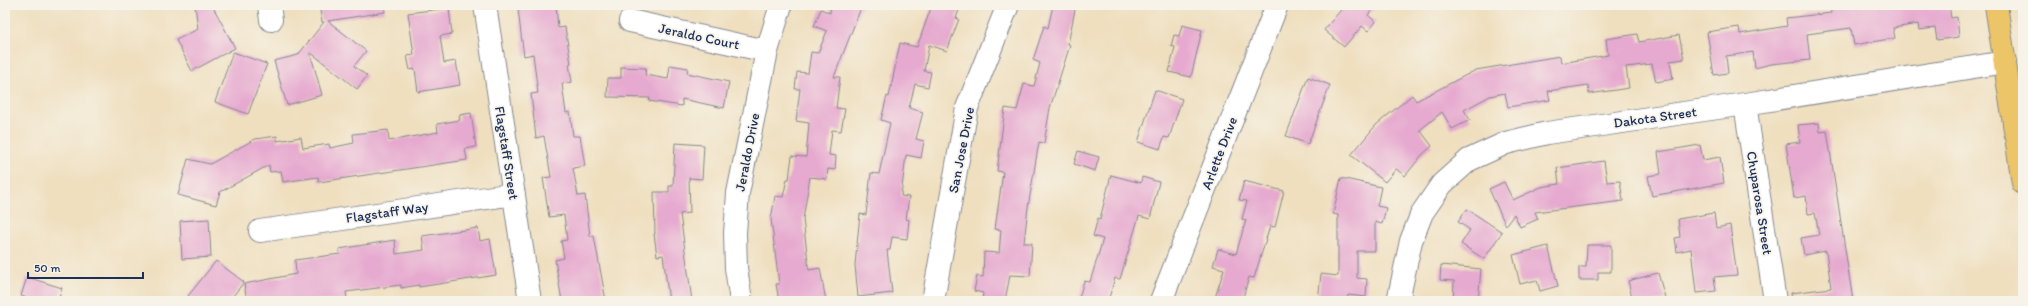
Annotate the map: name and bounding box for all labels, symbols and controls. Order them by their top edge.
street label: Jeraldo Court [657,20,741,53]
street label: Dakota Street [1612,103,1698,132]
street label: Flagstaff Street [491,105,522,201]
street label: San Jose Drive [945,105,978,195]
street label: Jeraldo Drive [732,111,763,193]
street label: Arlette Drive [1198,114,1241,192]
street label: Chuparosa Street [1743,150,1776,256]
street label: Flagstaff Way [345,198,430,227]
scale bar [28,254,143,280]
text: 50 m [34,261,60,275]

